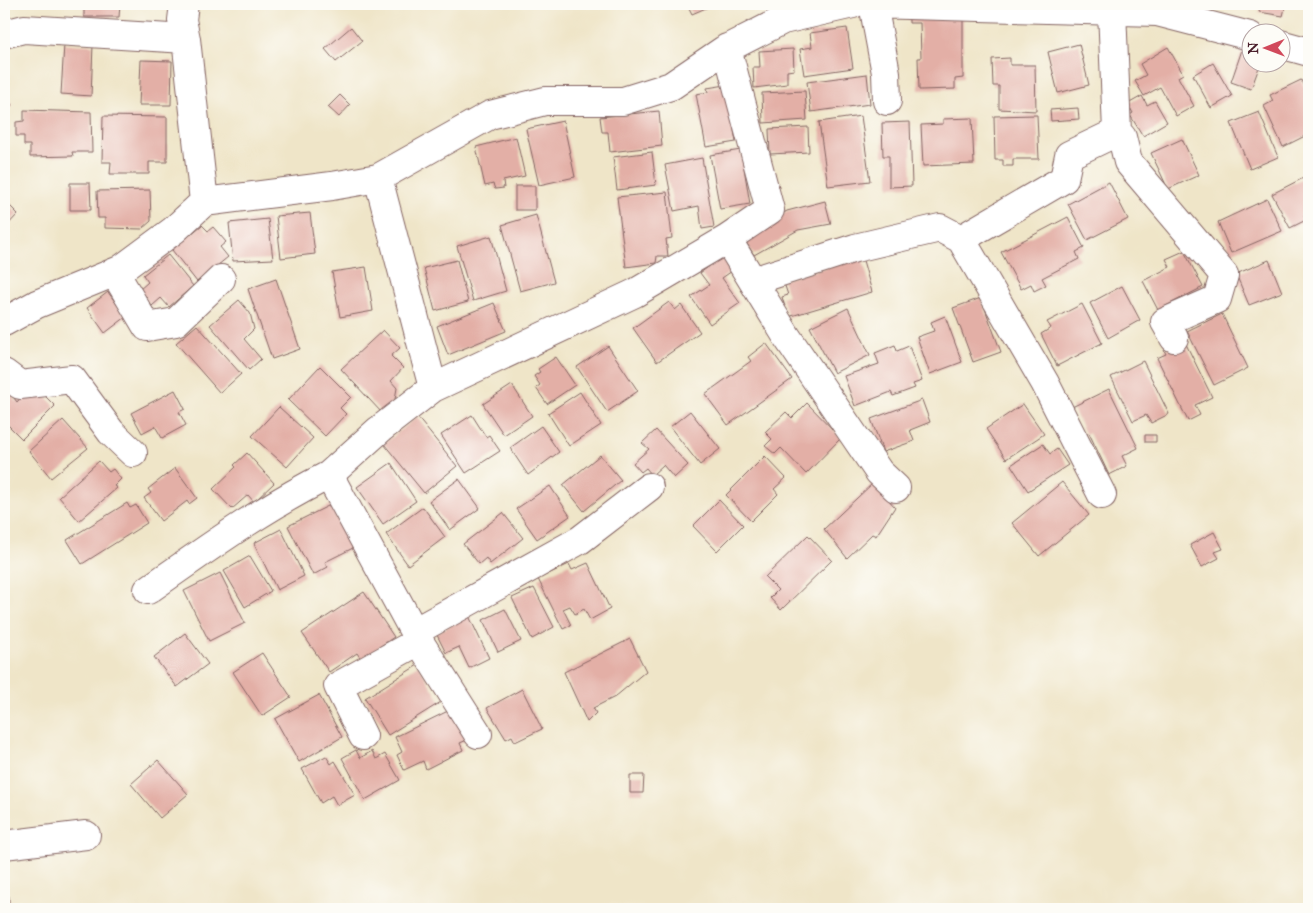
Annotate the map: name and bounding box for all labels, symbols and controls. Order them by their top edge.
north arrow [1240,22,1290,72]
text: N [1245,42,1262,54]

